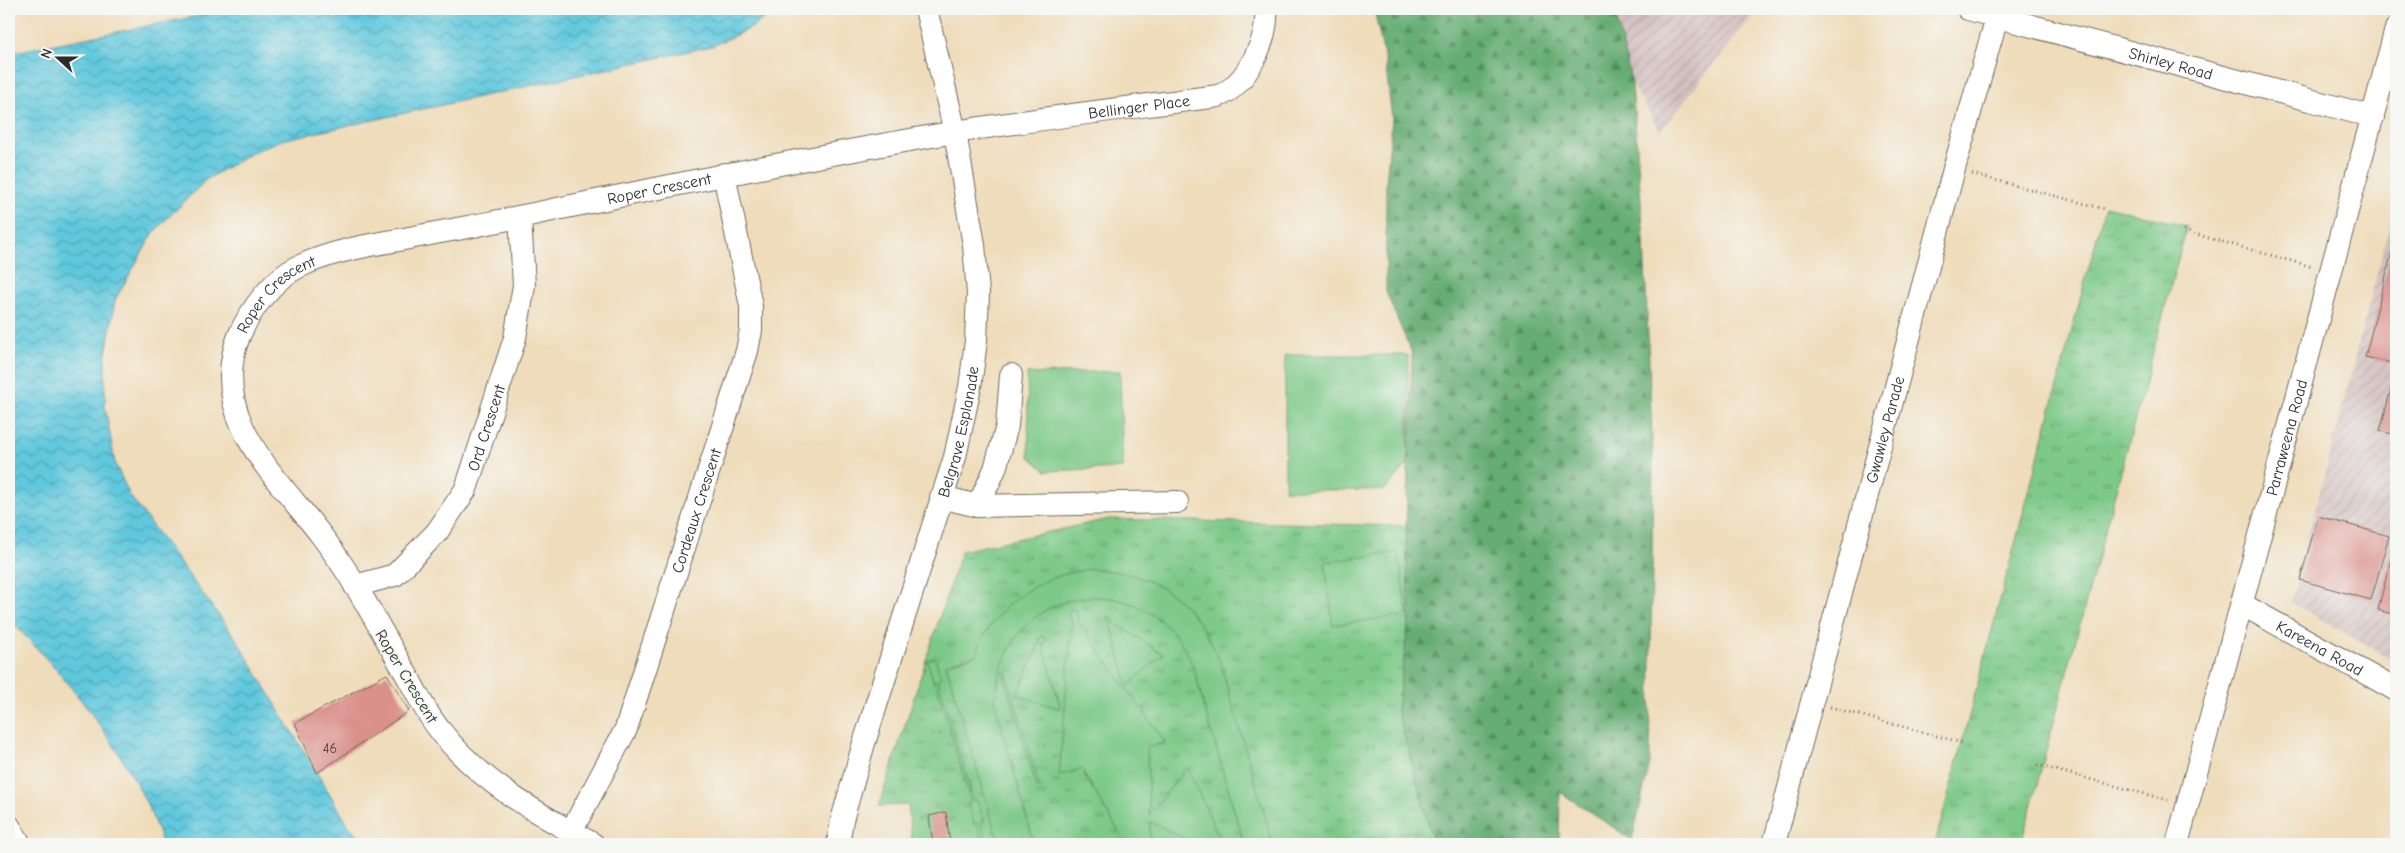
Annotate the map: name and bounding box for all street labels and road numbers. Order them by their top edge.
street label: Shirley Road [2127,44,2215,84]
street label: Bellinger Place [1087,92,1191,123]
street label: Roper Crescent [606,170,713,209]
street label: Roper Crescent [234,252,318,336]
street label: Belgrave Esplanade [935,365,983,500]
street label: Gwawley Parade [1863,374,1908,485]
street label: Parraweena Road [2263,378,2311,498]
street label: Ord Crescent [464,382,509,473]
street label: Cordeaux Crescent [668,446,725,576]
street label: Kareena Road [2273,617,2366,680]
street label: Roper Crescent [371,627,441,727]

